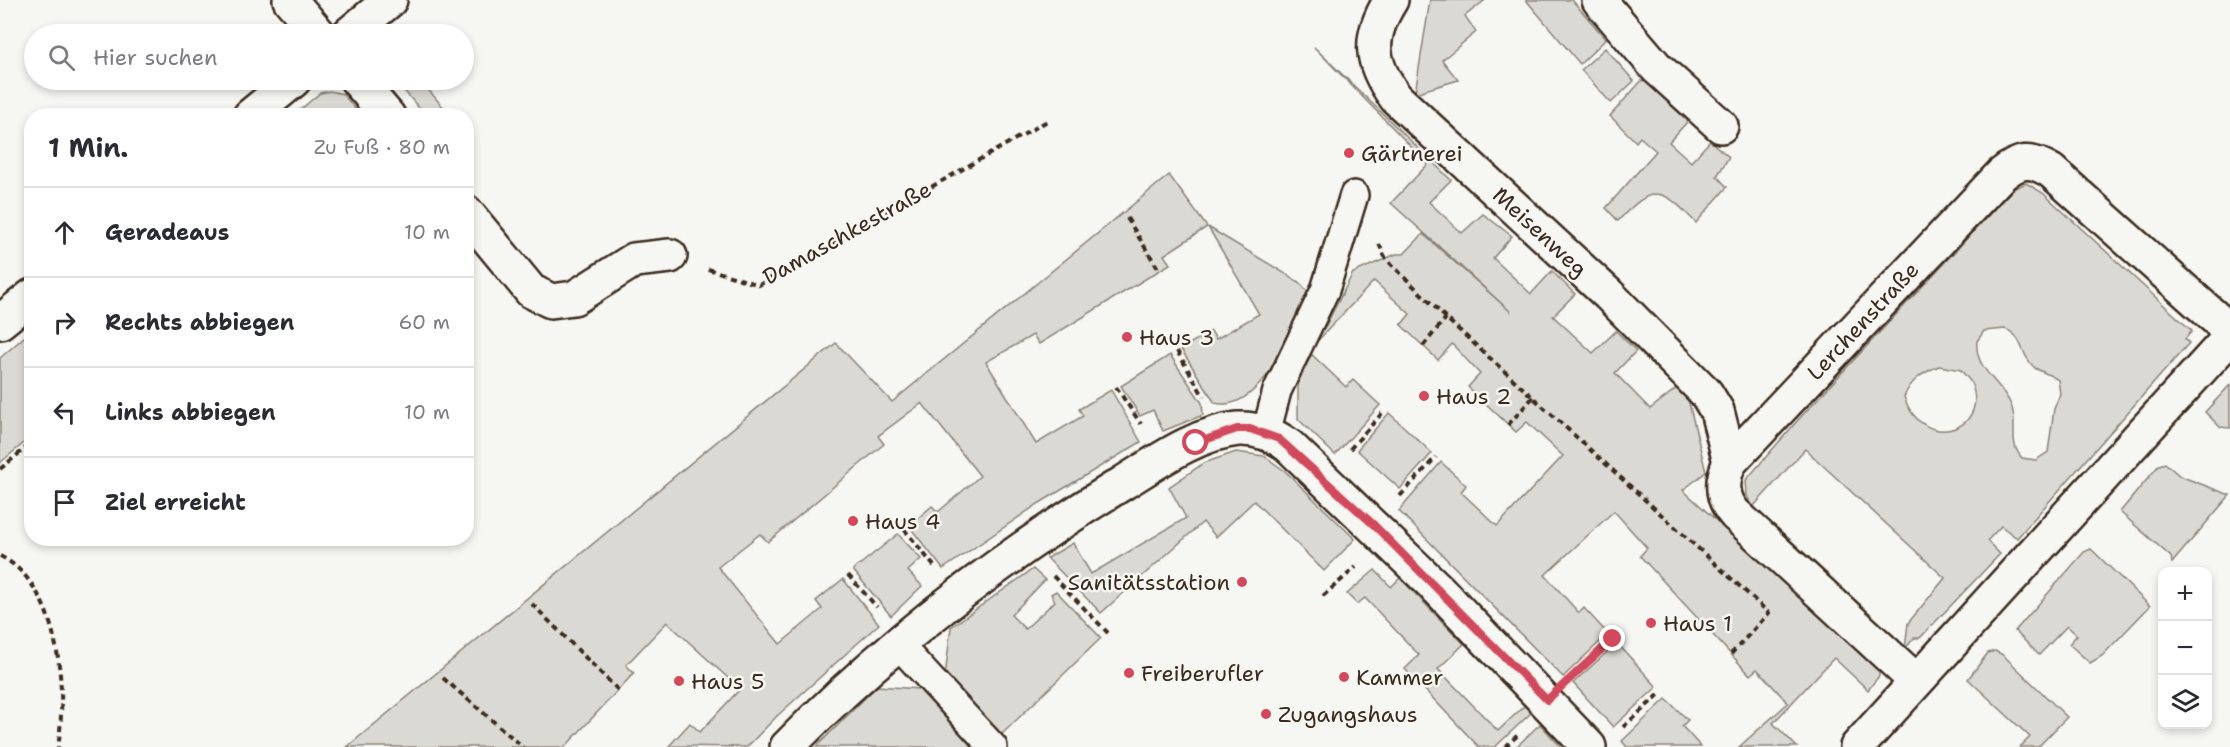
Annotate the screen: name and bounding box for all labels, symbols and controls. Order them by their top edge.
search box [24,24,474,90]
icon: search [45,41,78,74]
text: Hier suchen [93,43,218,72]
text: 1 Min. [48,130,128,165]
text: Zu Fuß · 80 m [314,134,450,160]
place label: Gärtnerei [1361,139,1463,168]
marker: Gärtnerei [1342,146,1356,160]
street label: Damaschkestraße [758,175,936,291]
street label: Meisenweg [1486,181,1594,283]
icon: ahead [48,216,81,249]
text: Geradeaus [105,218,229,247]
text: 10 m [404,219,450,245]
street label: Lerchenstraße [1801,256,1925,386]
icon: right [48,306,81,339]
text: Rechts abbiegen [105,308,294,337]
text: 60 m [398,309,450,335]
place label: Haus 3 [1139,323,1214,352]
marker: Haus 3 [1120,330,1134,344]
place label: Haus 2 [1436,382,1511,411]
marker: Haus 2 [1417,389,1431,403]
icon: left [48,396,81,429]
text: Links abbiegen [105,398,276,427]
text: 10 m [404,399,450,425]
route start [1182,429,1208,455]
icon: arrive [48,486,81,519]
text: Ziel erreicht [105,488,246,517]
place label: Haus 4 [865,507,940,536]
marker: Haus 4 [846,514,860,528]
map controls [2158,567,2212,729]
button: + [2158,567,2212,621]
place label: Sanitätsstation [1068,568,1230,597]
marker: Sanitätsstation [1235,575,1249,589]
place label: Haus 1 [1663,609,1732,638]
marker: Haus 1 [1644,616,1658,630]
button: − [2158,621,2212,675]
route end [1599,625,1625,651]
place label: Freiberufler [1141,659,1264,688]
place label: Kammer [1356,663,1444,692]
marker: Freiberufler [1122,666,1136,680]
place label: Haus 5 [691,667,765,696]
marker: Kammer [1337,670,1351,684]
marker: Haus 5 [672,674,686,688]
button: layers [2158,675,2212,729]
place label: Zugangshaus [1278,700,1418,729]
marker: Zugangshaus [1259,707,1273,721]

